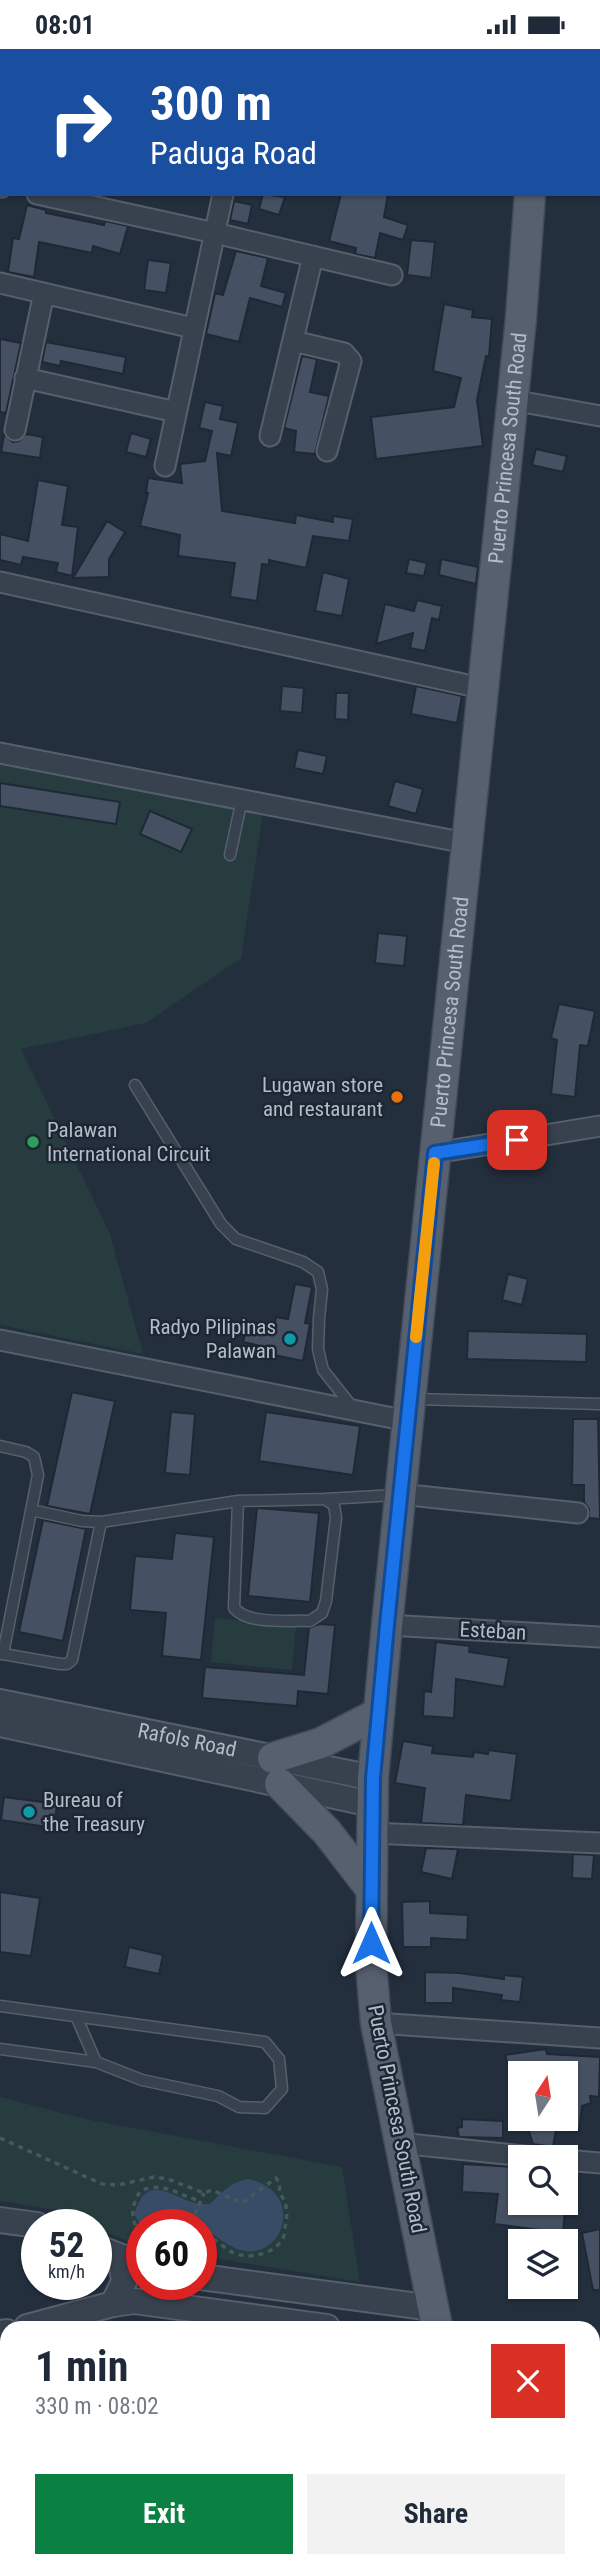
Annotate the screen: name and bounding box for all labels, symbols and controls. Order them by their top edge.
text: 08:01 [35,10,95,40]
text: 300 m [150,75,272,132]
icon: right [35,77,126,168]
text: Paduga Road [150,134,317,172]
street label: Puerto Princesa South Road [484,331,531,565]
street label: Puerto Princesa South Road [426,896,474,1129]
place label: Lugawan store and restaurant [262,1073,383,1121]
marker: Lugawan store and restaurant [389,1089,405,1105]
pin [487,1110,547,1170]
place label: Palawan International Circuit [47,1118,210,1166]
icon: arrive [498,1121,536,1159]
marker: Palawan International Circuit [25,1134,41,1150]
place label: Radyo Pilipinas Palawan [149,1315,276,1363]
marker: Radyo Pilipinas Palawan [282,1331,298,1347]
street label: Esteban [459,1617,527,1645]
street label: Rafols Road [136,1718,238,1762]
place label: Bureau of the Treasury [43,1788,145,1836]
marker: Bureau of the Treasury [21,1804,37,1820]
position arrow [334,1906,408,1980]
street label: Puerto Princesa South Road [363,2003,431,2235]
north arrow [508,2061,578,2131]
map controls [508,2061,578,2299]
button: search [508,2145,578,2215]
speed limit sign: 60 [126,2209,217,2300]
text: 52 [49,2225,84,2266]
button: layers [508,2229,578,2299]
text: km/h [48,2261,85,2282]
text: 1 min [35,2342,128,2391]
button: close [491,2344,565,2418]
text: 330 m · 08:02 [35,2393,159,2420]
button: Exit [35,2474,293,2554]
button: Share [307,2474,565,2554]

